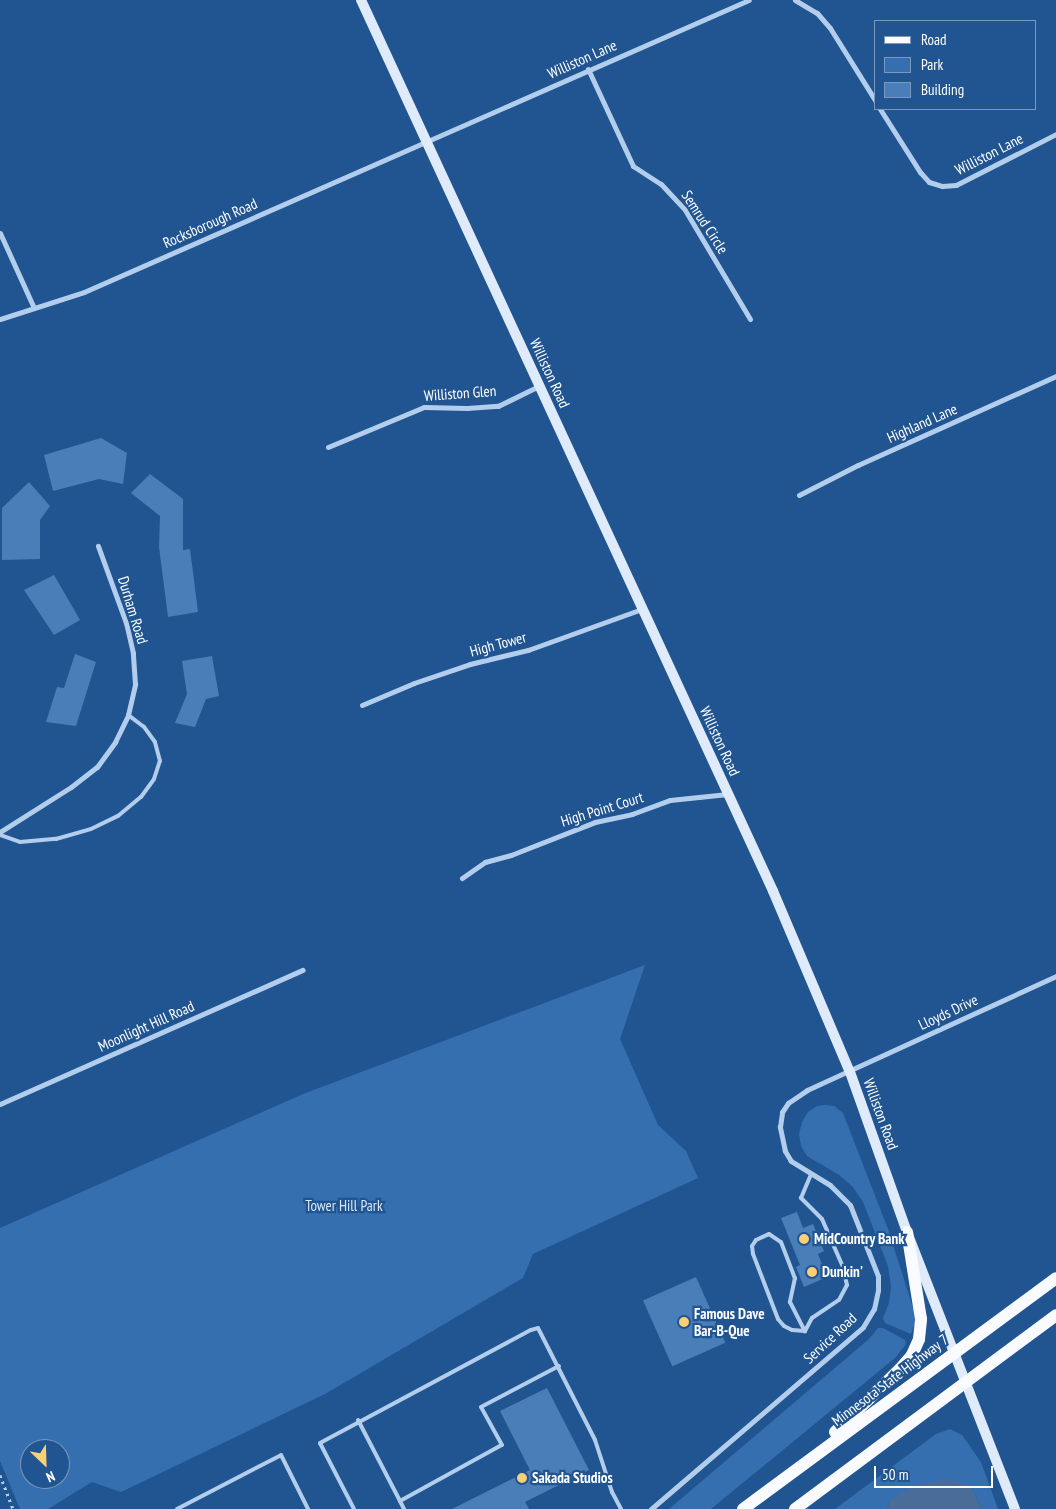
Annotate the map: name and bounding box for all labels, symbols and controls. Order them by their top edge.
legend [874,20,1036,110]
text: Road [921,30,947,49]
street label: Williston Lane [545,36,619,82]
text: Park [921,55,943,74]
text: Building [921,80,964,99]
street label: Williston Lane [952,129,1026,179]
street label: Semrud Circle [678,187,732,257]
street label: Rocksborough Road [160,194,260,252]
street label: Williston Road [526,335,574,411]
street label: Williston Glen [423,381,497,405]
street label: Highland Lane [884,400,960,446]
street label: Durham Road [114,574,152,646]
street label: High Tower [468,628,528,660]
street label: Williston Road [696,703,744,779]
street label: High Point Court [558,788,646,830]
street label: Lloyds Drive [915,990,981,1034]
street label: Moonlight Hill Road [95,997,197,1055]
street label: Williston Road [860,1076,902,1152]
park label: Tower Hill Park [305,1197,383,1215]
place label: MidCountry Bank [814,1230,905,1248]
marker: MidCountry Bank [798,1233,810,1245]
place label: Dunkin' [822,1263,863,1281]
marker: Dunkin' [806,1266,818,1278]
place label: Famous Dave Bar-B-Que [694,1304,765,1339]
street label: Service Road [800,1309,860,1367]
marker: Famous Dave Bar-B-Que [678,1316,690,1328]
street label: Minnesota State Highway 7 [828,1330,952,1430]
north arrow [20,1439,70,1489]
scale bar [876,1456,995,1488]
text: 50 m [882,1465,908,1484]
text: N [44,1467,58,1487]
place label: Sakada Studios [532,1469,613,1487]
marker: Sakada Studios [516,1472,528,1484]

